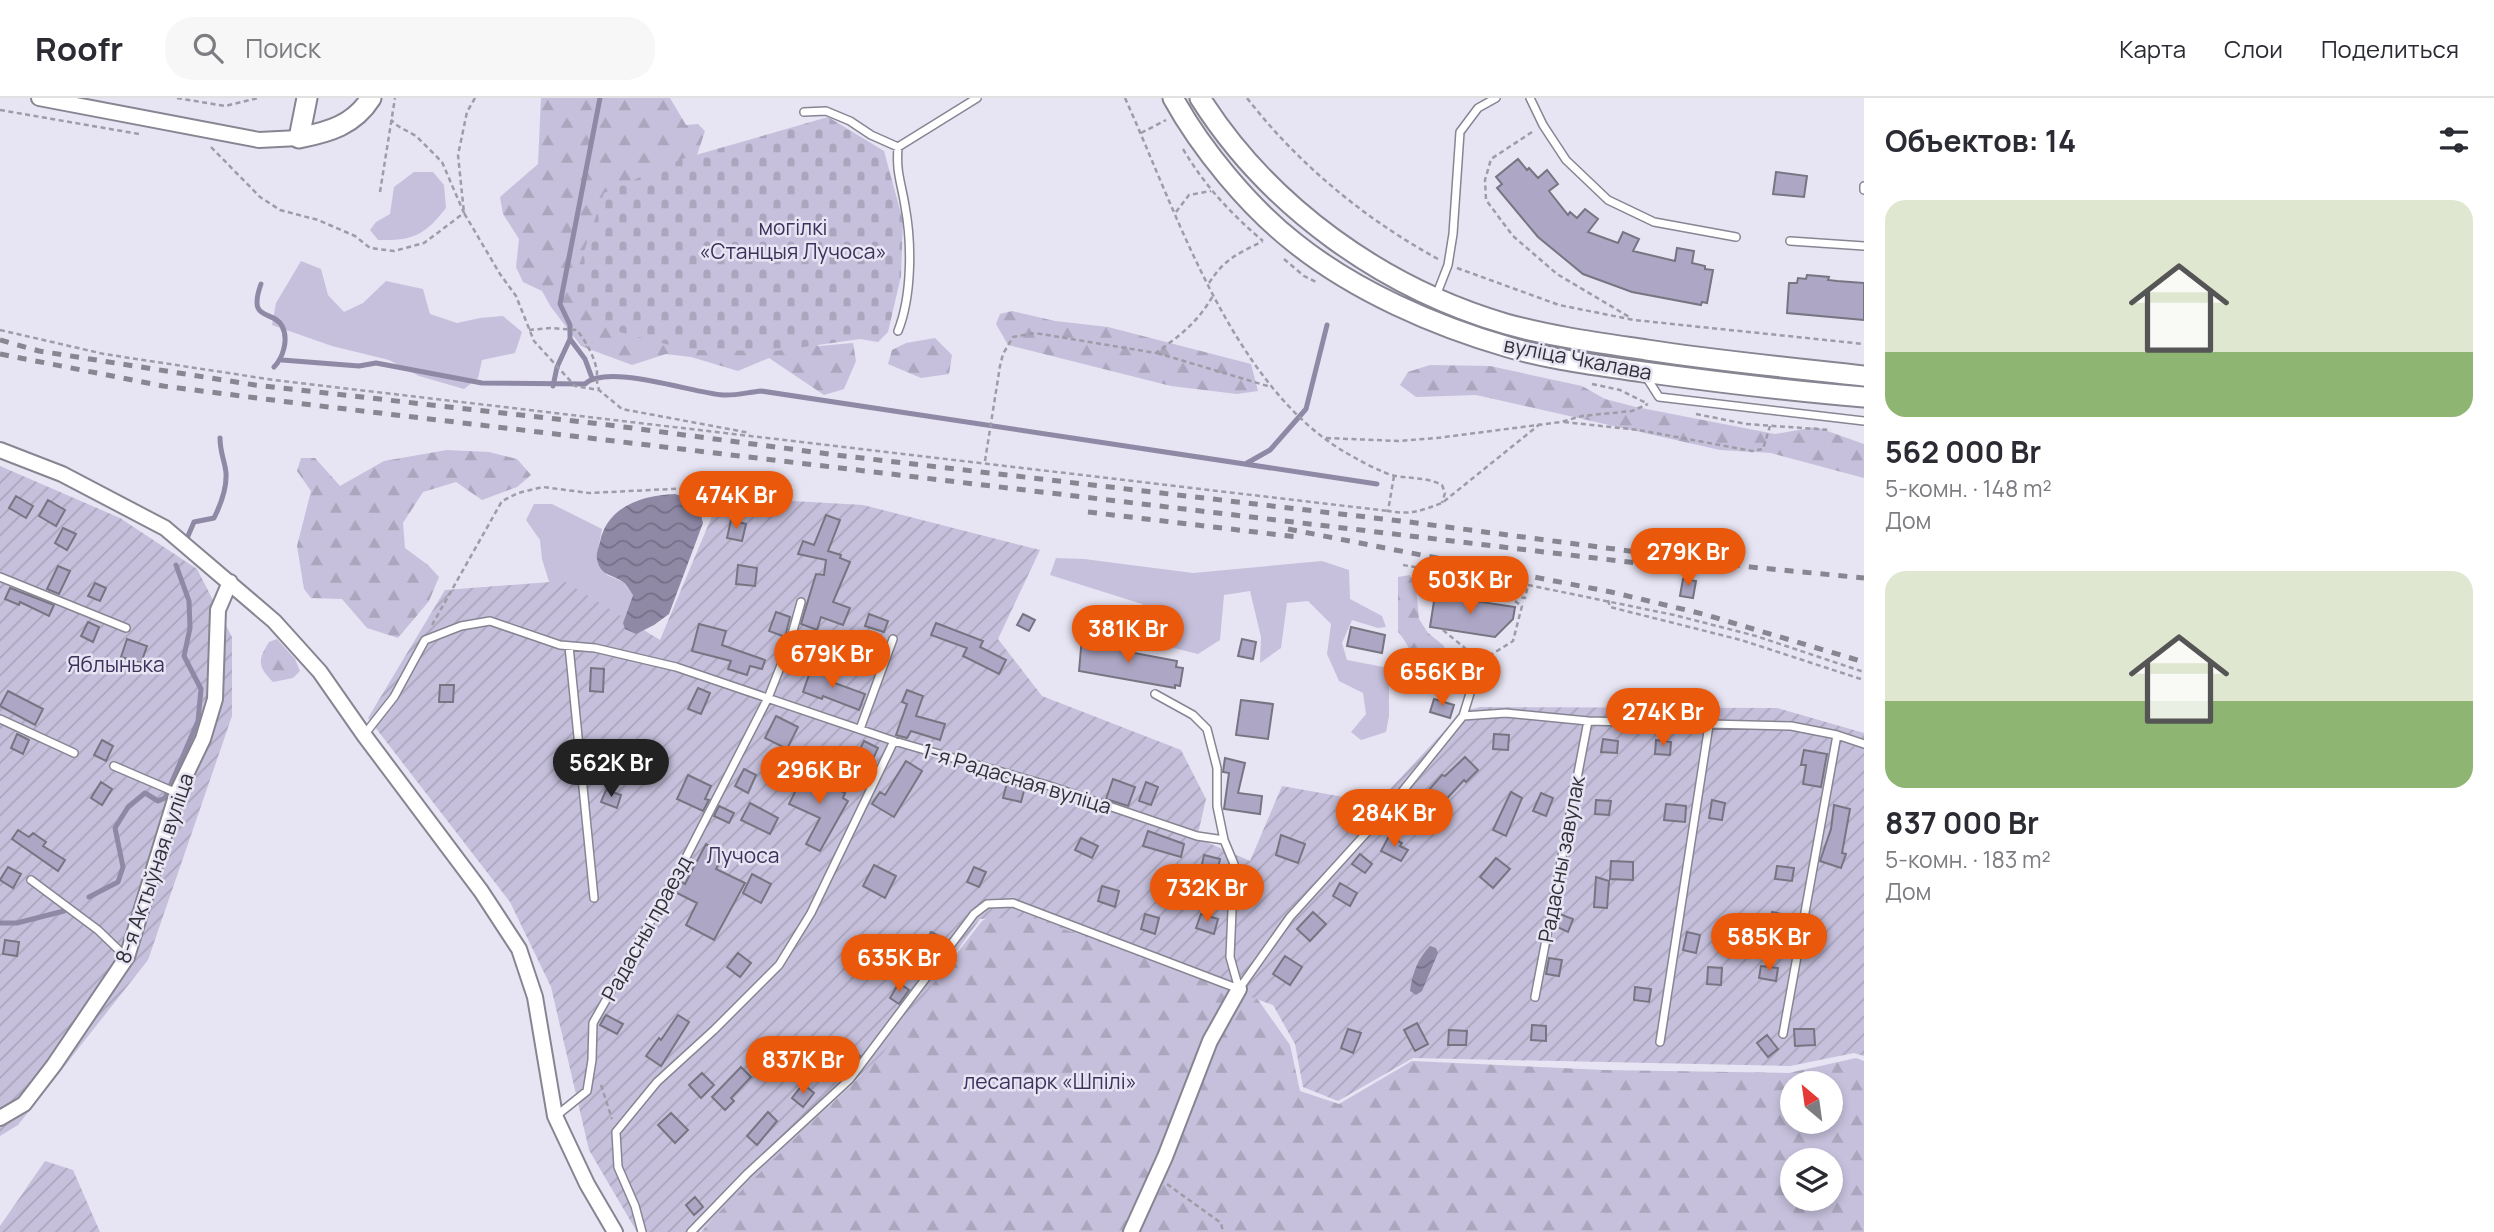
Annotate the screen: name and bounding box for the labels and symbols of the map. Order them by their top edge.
park label: могілкі «Станцыя Лучоса» [699,213,887,265]
street label: вуліца Чкалава [1502,330,1654,386]
pin: 474K Br [671,472,801,531]
pin: 279K Br [1623,528,1753,588]
pin: 503K Br [1405,556,1535,616]
pin: 381K Br [1063,606,1193,665]
pin: 679K Br [767,630,897,690]
pin: 656K Br [1377,648,1507,708]
park label: Яблынька [67,650,165,678]
pin: 274K Br [1598,688,1728,748]
street label: 1-я Радасная вуліца [919,736,1115,820]
pin: 562K Br [546,740,676,799]
pin: 296K Br [754,746,884,806]
street label: 8-я Актыўная вуліца [108,769,200,967]
street label: Радасны завулак [1531,773,1591,945]
pin: 284K Br [1329,790,1459,849]
park label: Лучоса [707,841,779,869]
street label: Радасны праезд [594,850,698,1006]
pin: 732K Br [1142,864,1272,924]
pin: 585K Br [1704,914,1834,973]
pin: 635K Br [834,934,964,994]
pin: 837K Br [738,1037,868,1096]
park label: лесапарк «Шпілі» [963,1067,1137,1095]
north arrow [1780,1071,1843,1134]

